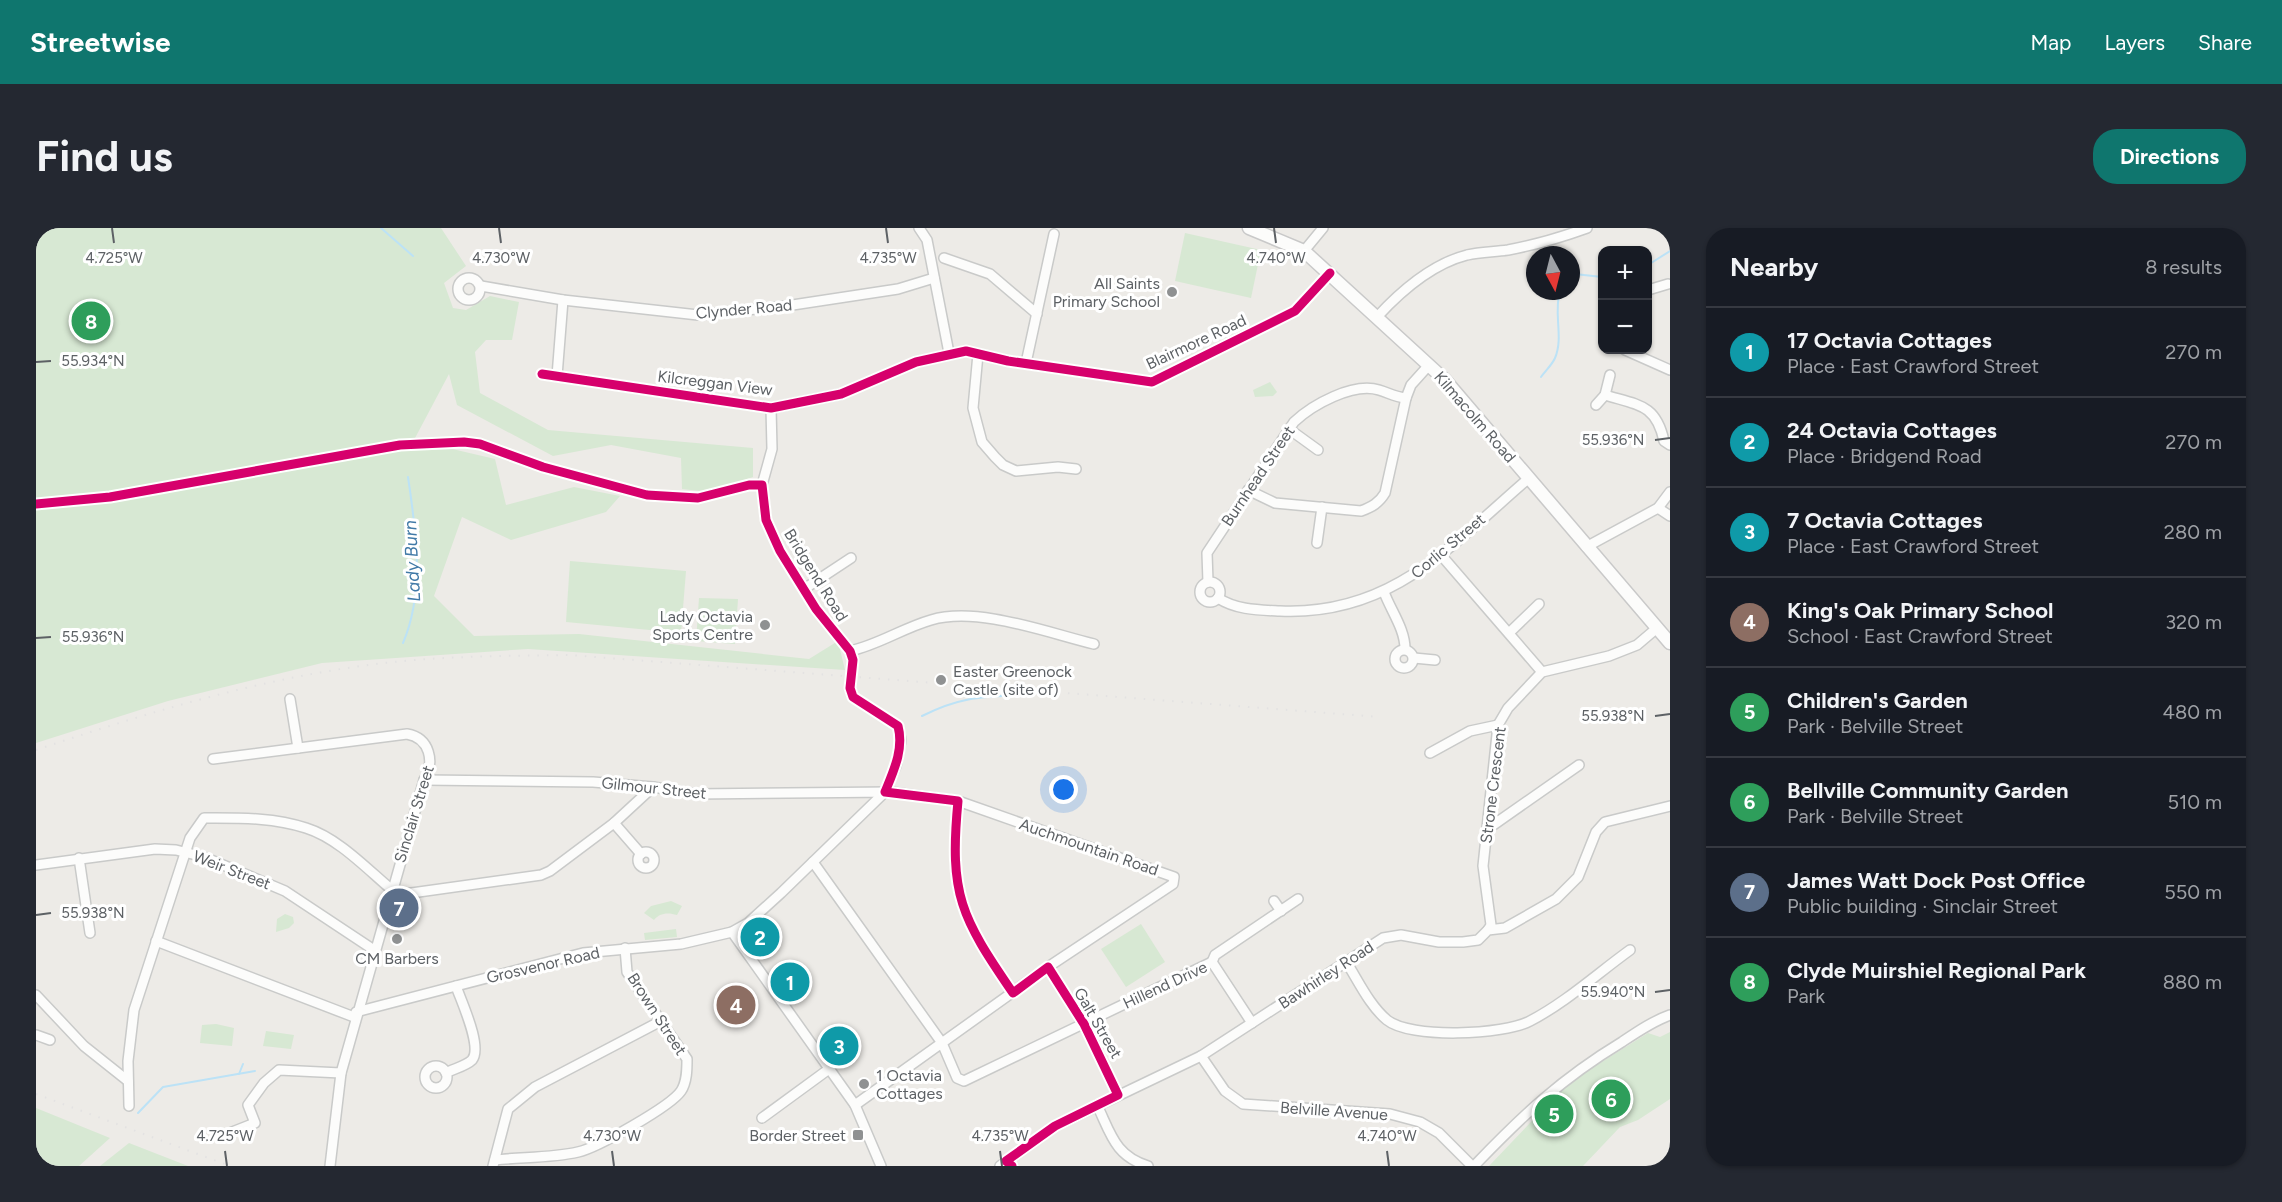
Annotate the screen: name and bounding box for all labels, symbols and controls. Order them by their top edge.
text: Streetwise [30,25,170,59]
text: Map [2031,30,2071,55]
text: Layers [2104,30,2165,55]
text: Share [2198,30,2252,55]
button: Directions [2093,129,2246,184]
text: Find us [36,131,173,182]
north arrow [1526,246,1580,300]
map controls [1598,246,1652,354]
button: + [1598,246,1652,300]
text: 4.725°W [85,249,143,267]
text: 4.730°W [472,249,531,267]
text: 4.735°W [859,249,917,267]
text: 4.740°W [1246,249,1306,267]
text: Nearby [1730,251,1818,283]
text: 8 results [2145,255,2222,279]
place label: All Saints Primary School [1053,274,1160,311]
marker: All Saints Primary School [1165,285,1179,299]
street label: Clynder Road [695,295,793,323]
pin: 8 [72,298,110,344]
button: − [1598,300,1652,354]
street label: Blairmore Road [1143,310,1249,374]
text: 17 Octavia Cottages [1787,327,1992,354]
text: 1 [1745,340,1754,364]
text: 270 m [2165,340,2222,364]
text: 55.934°N [61,352,125,370]
text: Place · East Crawford Street [1787,354,2039,378]
street label: Kilcreggan View [657,367,774,400]
street label: Kilmacolm Road [1430,368,1520,466]
text: 24 Octavia Cottages [1787,417,1997,444]
street label: Burnhead Street [1217,422,1299,530]
text: 2 [1744,430,1755,454]
text: 270 m [2165,430,2222,454]
text: 55.936°N [1582,431,1644,449]
text: Place · Bridgend Road [1787,444,1982,468]
text: 7 Octavia Cottages [1787,507,1982,534]
street label: Corlic Street [1407,510,1489,582]
water label: Lady Burn [399,520,425,602]
text: 3 [1744,520,1755,544]
text: 280 m [2164,520,2222,544]
street label: Bridgend Road [780,525,852,625]
text: Place · East Crawford Street [1787,534,2039,558]
text: King's Oak Primary School [1787,597,2054,624]
place label: Lady Octavia Sports Centre [652,607,753,644]
text: 4 [1743,610,1756,634]
text: 320 m [2165,610,2222,634]
marker: Lady Octavia Sports Centre [758,618,772,632]
text: School · East Crawford Street [1787,624,2053,648]
text: 55.936°N [62,628,124,646]
place label: Easter Greenock Castle (site of) [953,662,1072,699]
marker: Easter Greenock Castle (site of) [934,673,948,687]
text: Children's Garden [1787,687,1968,714]
text: 5 [1744,700,1755,724]
text: 480 m [2163,700,2222,724]
text: 55.938°N [1581,707,1645,725]
text: Park · Belville Street [1787,714,1963,738]
street label: Strone Crescent [1476,725,1510,845]
street label: Sinclair Street [390,763,438,865]
street label: Gilmour Street [601,773,707,803]
your location [1049,775,1078,804]
text: Bellville Community Garden [1787,777,2069,804]
text: 6 [1744,790,1755,814]
text: 510 m [2167,790,2222,814]
text: Park · Belville Street [1787,804,1963,828]
street label: Auchmountain Road [1017,814,1161,880]
street label: Weir Street [191,847,273,893]
text: James Watt Dock Post Office [1787,867,2085,894]
text: 7 [1744,880,1755,904]
text: 550 m [2164,880,2222,904]
pin: 7 [380,886,418,930]
text: Public building · Sinclair Street [1787,894,2058,918]
text: 55.938°N [61,904,125,922]
pin: 2 [740,914,780,960]
marker: CM Barbers [390,932,404,946]
street label: Bawhirley Road [1275,937,1377,1013]
street label: Grosvenor Road [485,943,601,987]
place label: CM Barbers [355,949,439,968]
street label: Hillend Drive [1120,957,1210,1013]
text: Clyde Muirshiel Regional Park [1787,957,2086,984]
pin: 1 [770,960,810,1005]
street label: Brown Street [623,969,691,1059]
text: 8 [1743,970,1756,994]
text: 880 m [2163,970,2222,994]
pin: 4 [716,982,756,1028]
text: 55.940°N [1581,983,1645,1001]
street label: Galt Street [1070,984,1126,1062]
text: Park [1787,984,1825,1008]
pin: 3 [820,1024,858,1068]
place label: 1 Octavia Cottages [876,1066,943,1103]
pin: 6 [1592,1076,1630,1122]
marker: 1 Octavia Cottages [857,1077,871,1091]
pin: 5 [1534,1092,1574,1136]
street label: Belville Avenue [1280,1098,1389,1124]
place label: Border Street [749,1126,846,1145]
text: 4.725°W [196,1127,254,1145]
text: 4.730°W [583,1127,642,1145]
text: 4.735°W [971,1127,1029,1145]
text: 4.740°W [1357,1127,1417,1145]
marker: Border Street [851,1128,865,1142]

